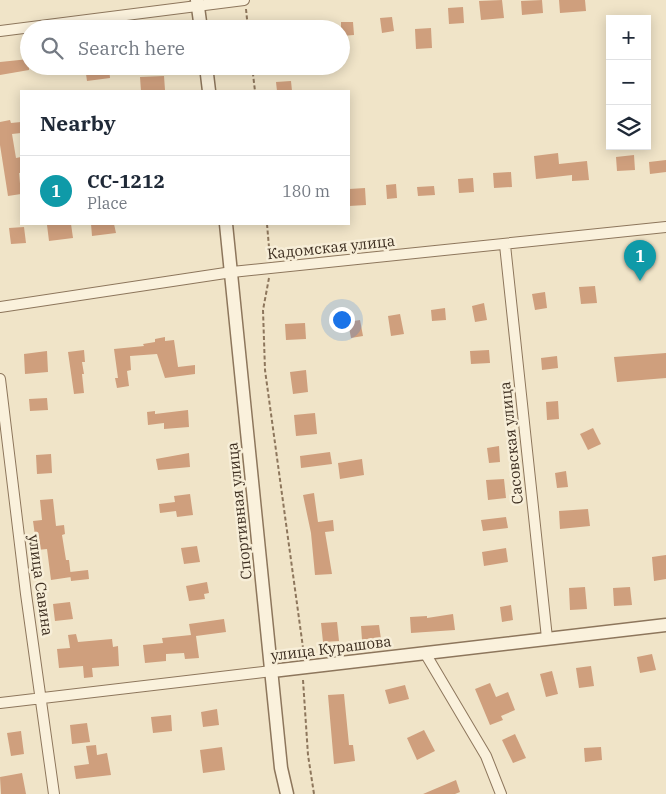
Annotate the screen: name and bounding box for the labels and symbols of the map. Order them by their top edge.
street label: Кадомская улица [266,231,396,263]
pin: 1 [624,240,656,281]
your location [329,307,355,333]
street label: Сасовская улица [495,381,527,505]
street label: Спортивная улица [222,441,256,581]
street label: улица Савина [24,533,58,637]
street label: улица Курашова [270,631,392,665]

